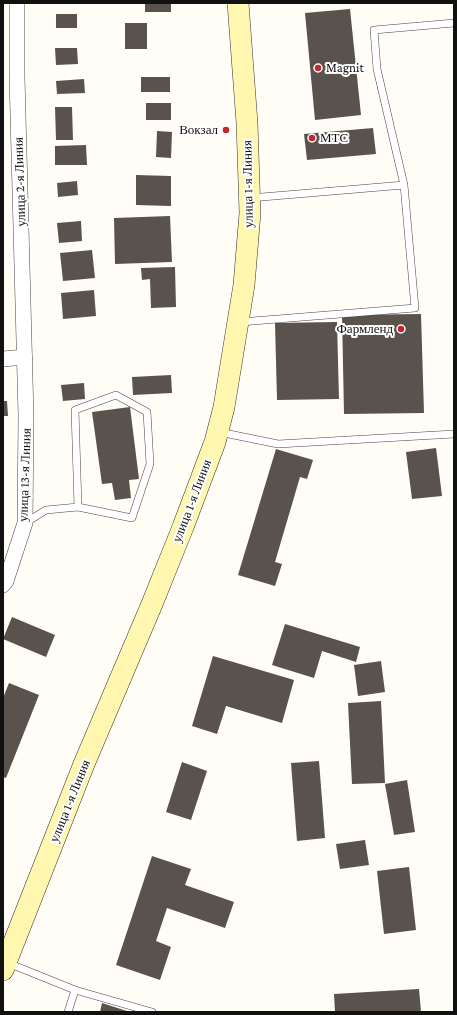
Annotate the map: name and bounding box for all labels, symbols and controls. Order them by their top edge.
place label: Magnit [326,60,364,76]
marker: Magnit [313,63,323,73]
place label: Вокзал [179,122,218,138]
marker: Вокзал [221,125,231,135]
place label: МТС [320,130,348,146]
marker: МТС [307,133,317,143]
street label: улица 2-я Линия [11,137,29,227]
street label: улица 1-я Линия [239,140,257,228]
place label: Фармленд [337,321,393,337]
marker: Фармленд [396,324,406,334]
street label: улица 13-я Линия [16,428,34,522]
street label: улица 1-я Линия [169,457,215,545]
street label: улица 1-я Линия [46,757,94,845]

